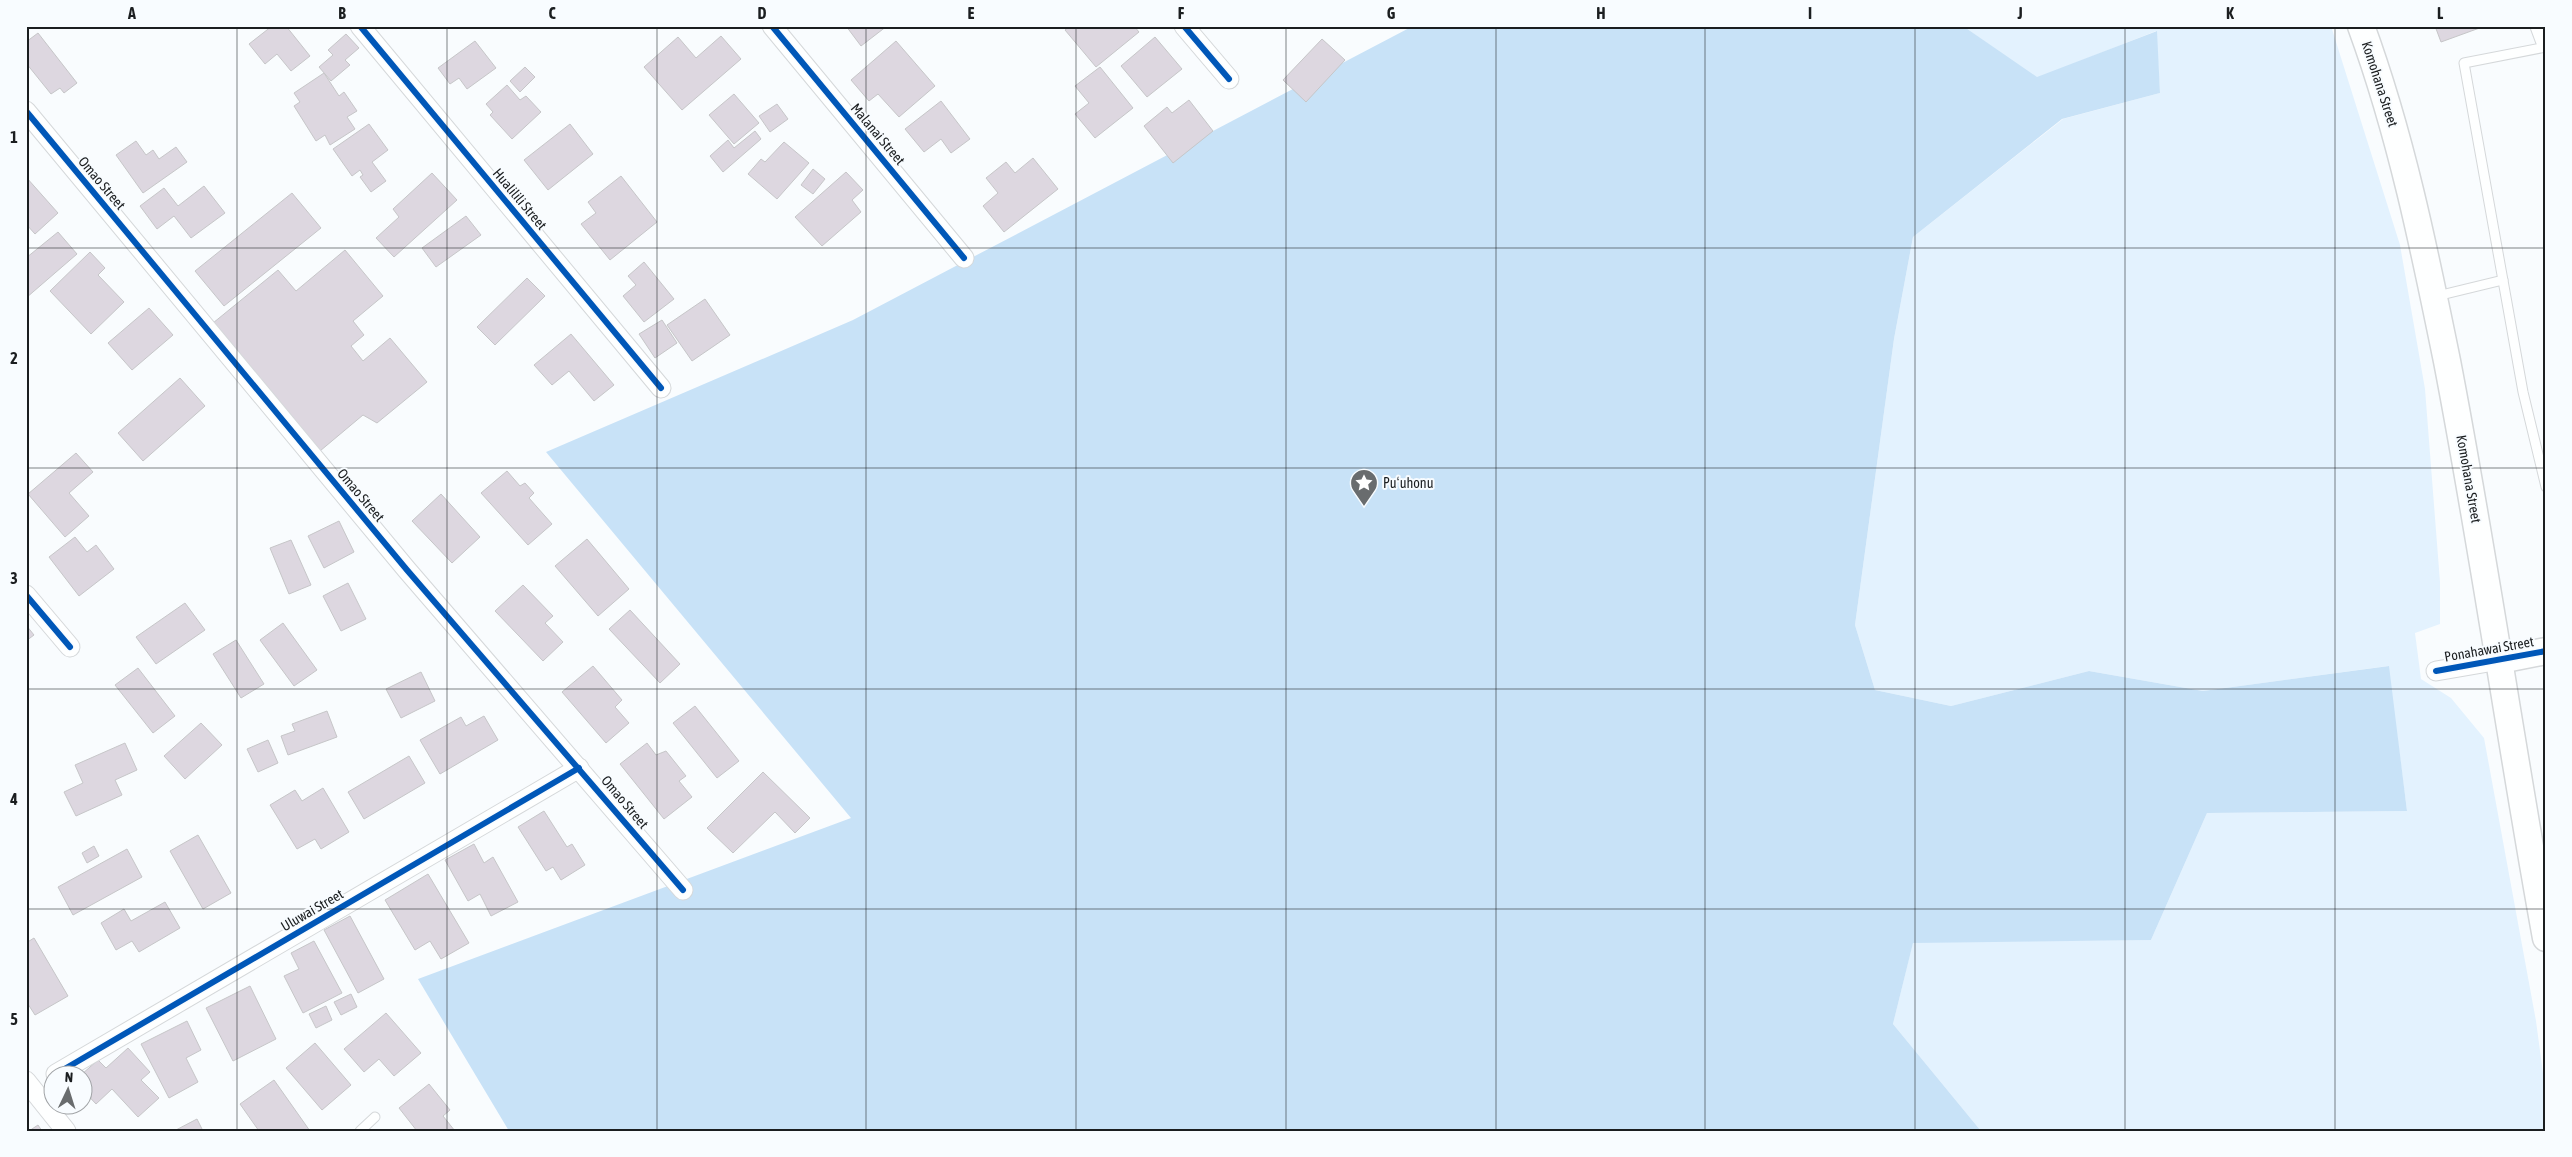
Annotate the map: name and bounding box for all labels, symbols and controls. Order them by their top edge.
text: A [127,4,136,22]
text: B [338,4,346,22]
text: C [548,4,556,22]
text: D [758,4,767,22]
text: E [968,4,975,22]
text: F [1178,4,1185,22]
text: G [1387,4,1396,22]
text: H [1596,4,1606,22]
text: I [1808,4,1812,22]
text: J [2016,4,2023,22]
text: K [2226,4,2234,22]
text: L [2437,4,2444,22]
street label: Komohana Street [2359,39,2401,129]
street label: Malanai Street [848,100,908,168]
text: 1 [10,128,18,146]
street label: Omao Street [75,153,129,213]
street label: Hualilili Street [490,165,550,233]
text: 2 [10,349,18,367]
street label: Komohana Street [2453,434,2485,524]
street label: Omao Street [334,465,388,525]
place icon: Puʻuhonu [1349,468,1379,507]
place label: Puʻuhonu [1383,475,1433,491]
text: 3 [10,569,18,587]
street label: Ponahawai Street [2443,633,2535,665]
street label: Omao Street [598,772,652,832]
text: 4 [9,790,18,808]
street label: Uluwai Street [278,886,346,934]
text: 5 [10,1010,18,1028]
north arrow [42,1064,92,1114]
text: N [64,1069,74,1085]

